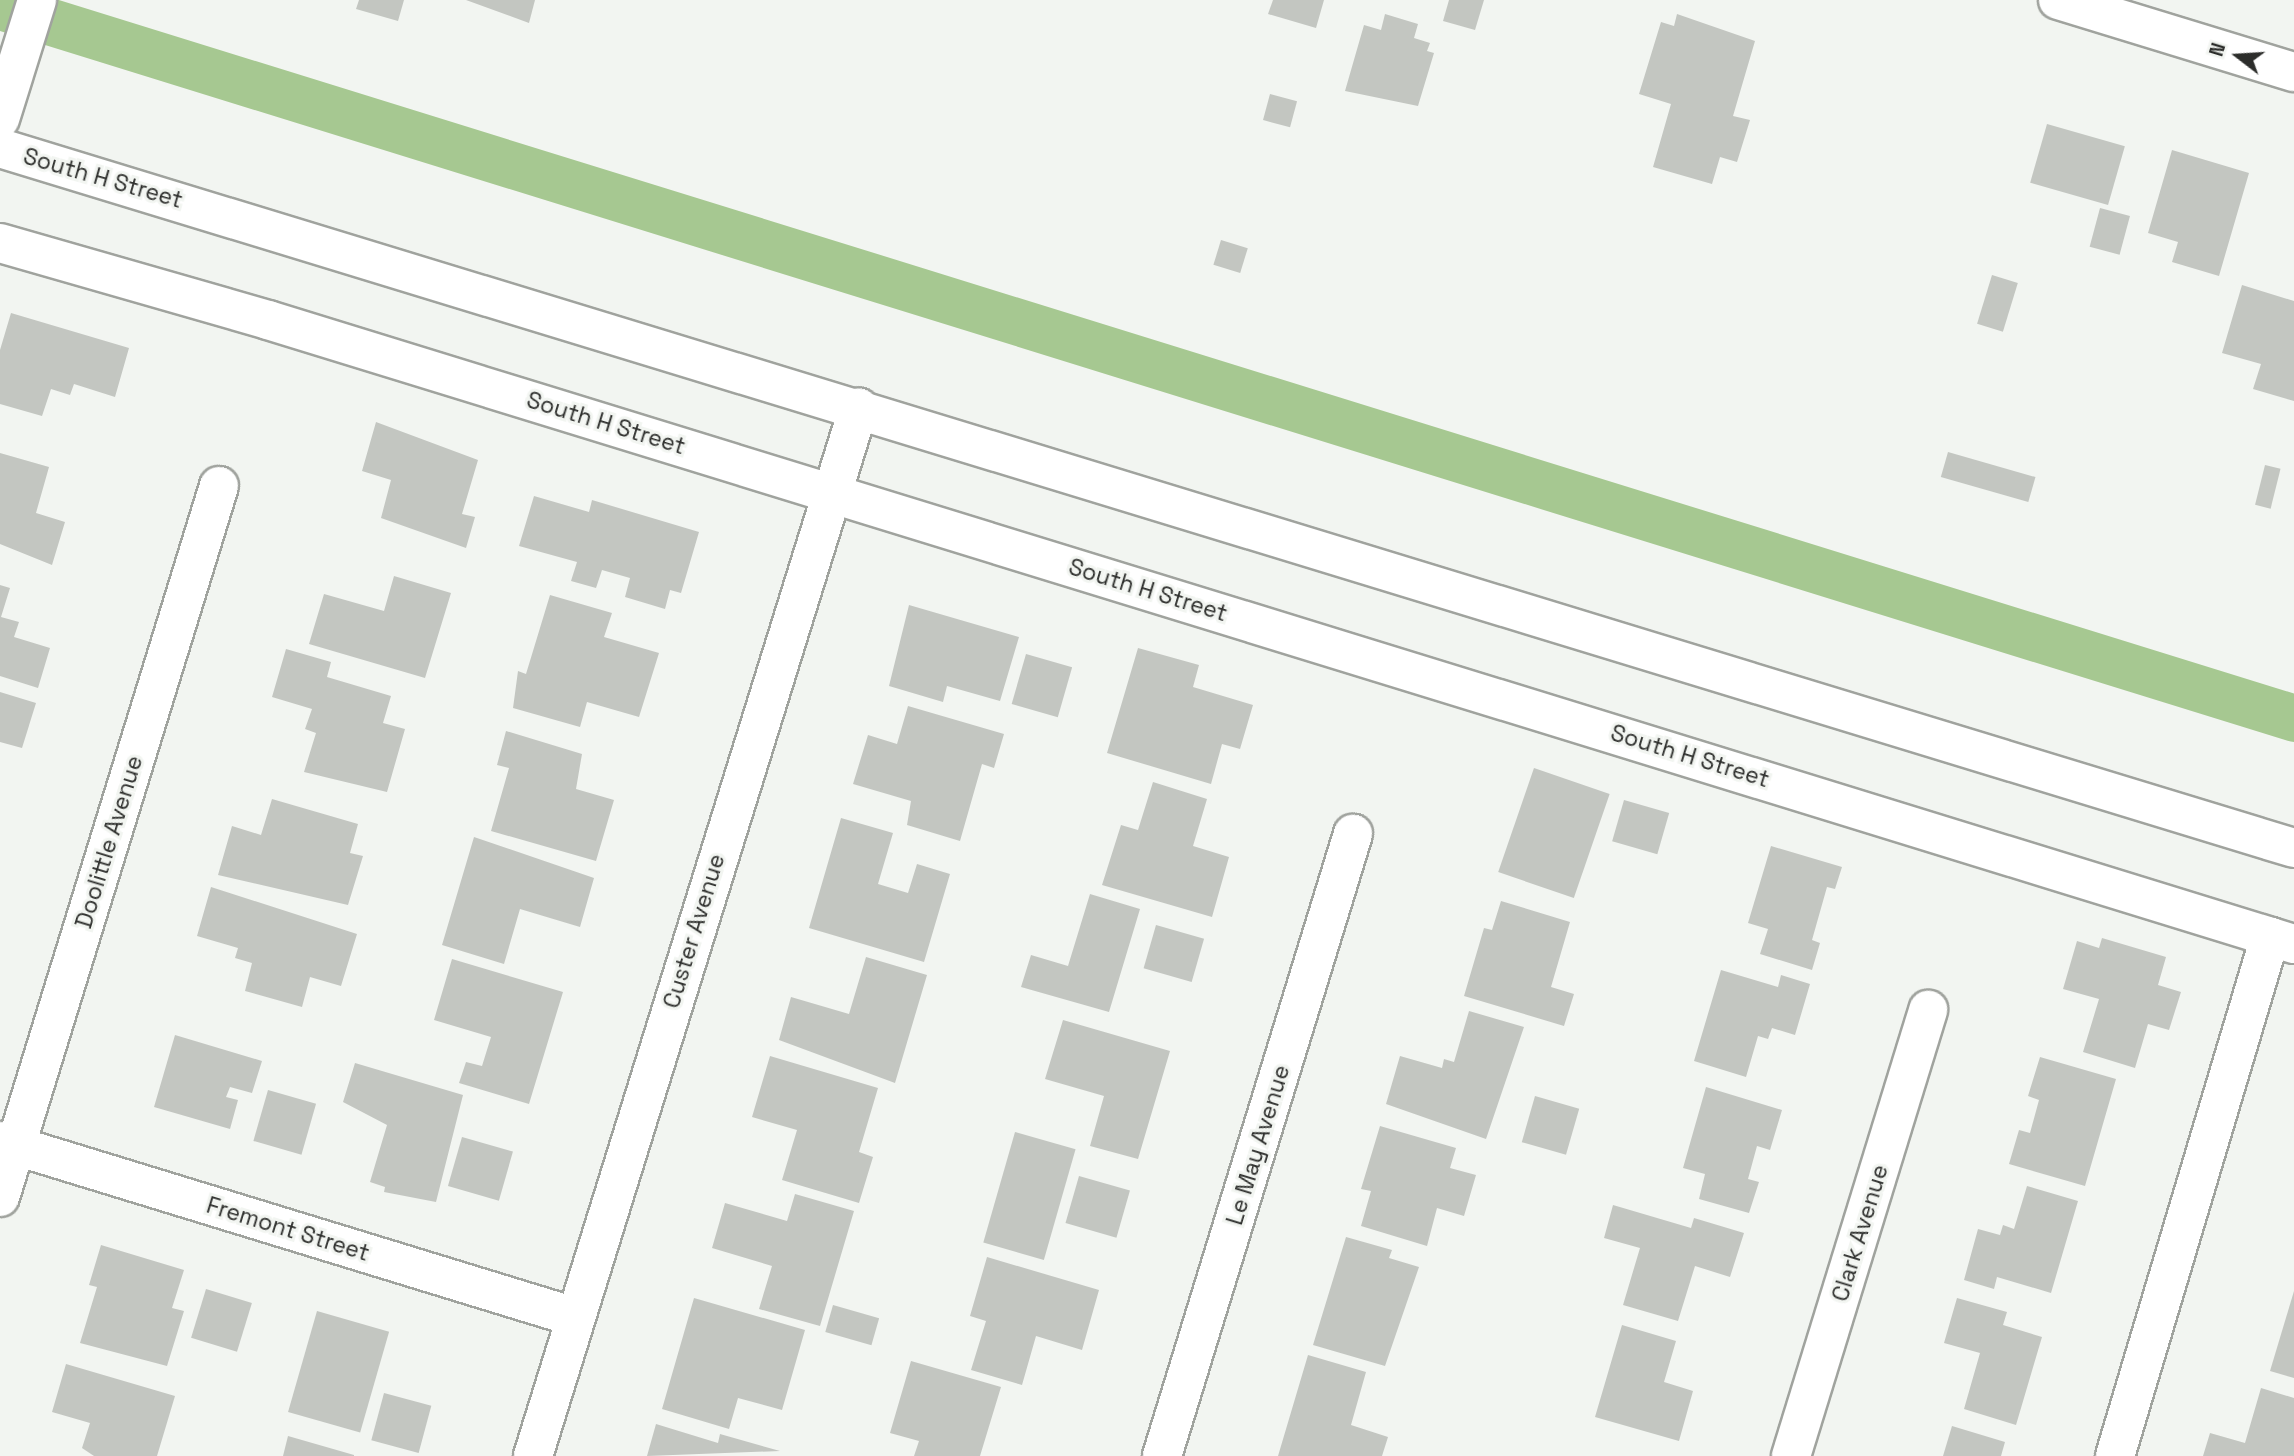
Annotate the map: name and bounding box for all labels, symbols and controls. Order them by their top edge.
north arrow [2203,21,2273,91]
text: N [2204,40,2231,59]
street label: South H Street [20,142,186,214]
street label: South H Street [523,386,689,460]
street label: South H Street [1065,553,1231,627]
street label: South H Street [1607,719,1773,793]
street label: Doolittle Avenue [70,752,148,932]
street label: Custer Avenue [657,850,731,1012]
street label: Le May Avenue [1221,1062,1295,1228]
street label: Clark Avenue [1826,1161,1894,1305]
street label: Fremont Street [203,1191,373,1267]

